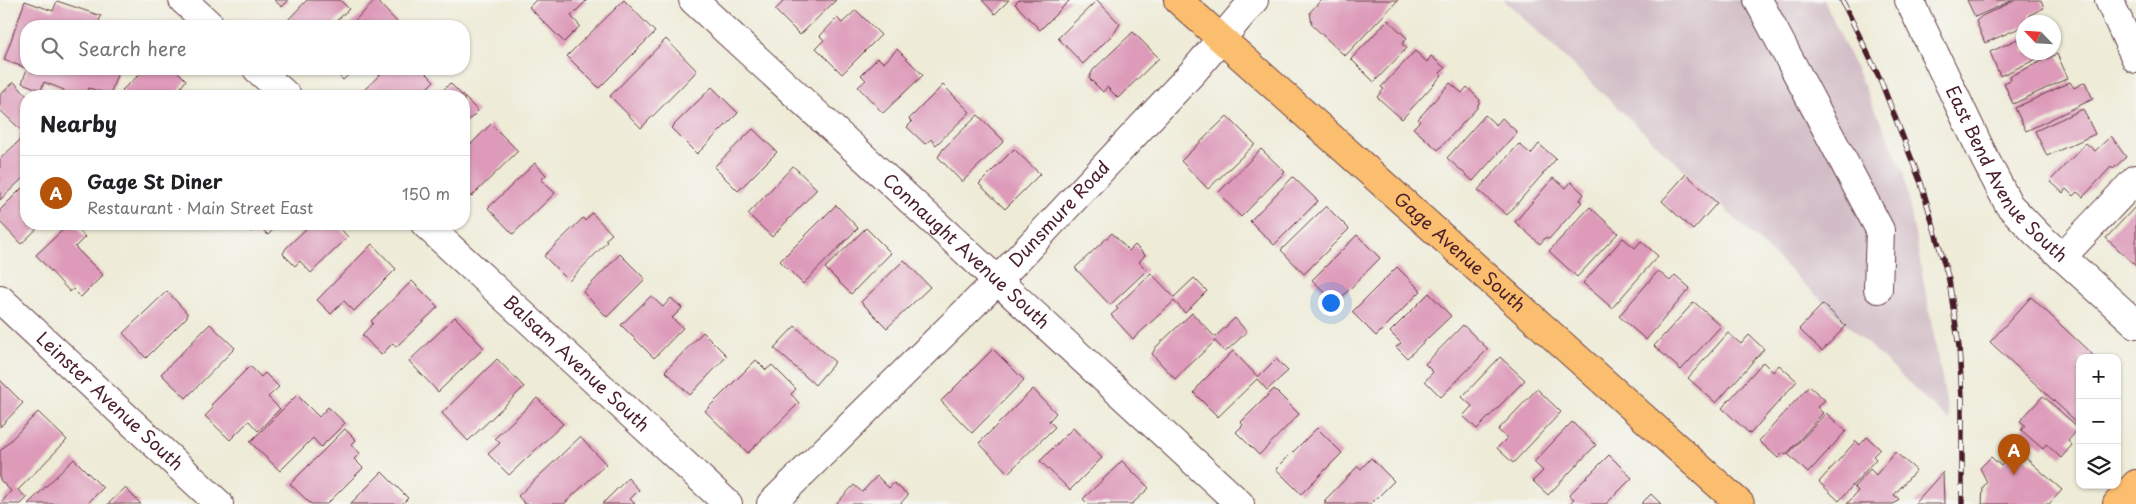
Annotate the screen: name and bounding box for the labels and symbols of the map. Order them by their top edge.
north arrow [2016,15,2061,60]
street label: East Bend Avenue South [1940,81,2074,268]
street label: Dunsmure Road [1002,154,1115,273]
street label: Connaught Avenue South [877,166,1057,334]
street label: Gage Avenue South [1389,185,1532,318]
street label: Balsam Avenue South [498,288,657,437]
your location [1318,290,1344,316]
street label: Leinster Avenue South [31,325,190,476]
pin: A [1998,434,2030,475]

